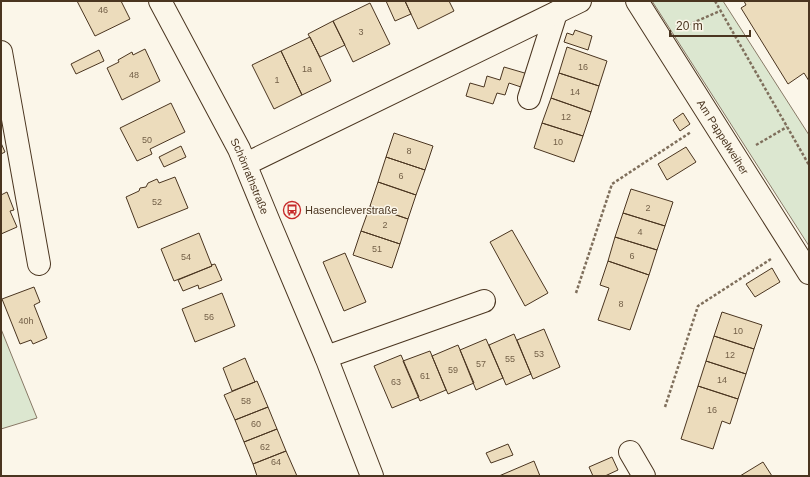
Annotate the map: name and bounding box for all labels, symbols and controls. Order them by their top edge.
house number: 46 [98,5,108,15]
scale bar [670,12,750,38]
text: 20 m [676,19,703,33]
house number: 3 [358,27,364,37]
house number: 16 [578,62,588,72]
house number: 1a [302,64,312,74]
house number: 48 [129,70,139,80]
house number: 1 [274,75,280,85]
house number: 14 [570,87,580,97]
street label: Am Pappelweiher [695,97,751,177]
house number: 12 [561,112,571,122]
house number: 50 [142,135,152,145]
street label: Schönrathstraße [228,136,271,216]
house number: 10 [553,137,563,147]
house number: 8 [406,146,412,156]
house number: 6 [398,171,404,181]
house number: 52 [152,197,162,207]
bus stop icon: Hasencleverstraße [282,200,302,220]
house number: 2 [645,203,651,213]
place label: Hasencleverstraße [305,204,397,216]
house number: 2 [382,220,388,230]
house number: 4 [637,227,643,237]
house number: 51 [372,244,382,254]
house number: 6 [629,251,635,261]
house number: 54 [181,252,191,262]
house number: 8 [618,299,624,309]
house number: 56 [204,312,214,322]
house number: 40h [18,316,34,326]
house number: 10 [733,326,743,336]
house number: 53 [534,349,544,359]
house number: 12 [725,350,735,360]
house number: 55 [505,354,515,364]
house number: 57 [476,359,486,369]
house number: 59 [448,365,458,375]
house number: 61 [420,371,430,381]
house number: 14 [717,375,727,385]
house number: 63 [391,377,401,387]
house number: 58 [241,396,251,406]
house number: 16 [707,405,717,415]
house number: 60 [251,419,261,429]
house number: 62 [260,442,270,452]
house number: 64 [271,457,281,467]

